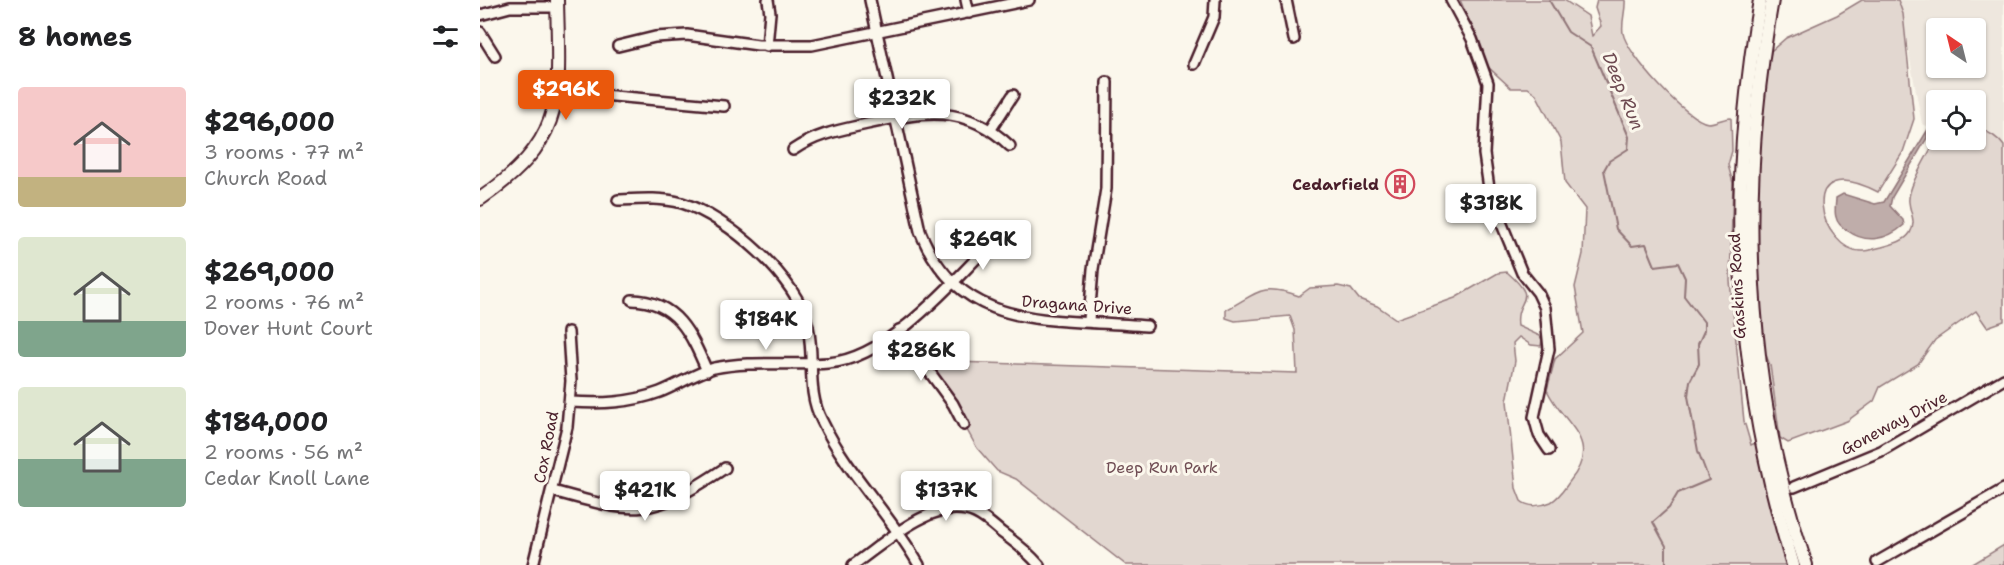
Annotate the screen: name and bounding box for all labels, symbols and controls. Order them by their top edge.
north arrow [1926,18,1986,78]
map controls [1926,18,1986,150]
text: 8 homes [18,19,132,54]
icon: filters [429,20,462,53]
water label: Deep Run [1597,49,1649,133]
pin: $296K [524,70,608,121]
text: $296K [532,76,600,102]
pin: $232K [860,79,944,130]
text: $232K [868,85,936,111]
button: locate [1926,90,1986,150]
text: $296,000 [204,104,335,139]
icon: home [66,111,138,183]
text: 3 rooms · 77 m² [204,139,364,165]
text: Church Road [204,165,327,191]
building icon: Cedarfield [1384,168,1416,200]
place label: Cedarfield [1292,174,1379,195]
pin: $318K [1449,184,1533,235]
text: $318K [1459,190,1523,216]
pin: $269K [941,220,1025,271]
text: $269K [949,226,1017,252]
street label: Gaskins Road [1724,232,1750,340]
text: $269,000 [204,254,335,289]
icon: home [66,261,138,333]
text: 2 rooms · 76 m² [204,289,364,315]
street label: Dragana Drive [1021,291,1133,319]
pin: $184K [724,300,808,351]
text: $184K [734,306,798,332]
text: Dover Hunt Court [204,315,373,341]
pin: $286K [879,331,963,382]
text: $286K [887,337,955,363]
street label: Goneway Drive [1837,386,1951,460]
text: $184,000 [204,404,328,439]
street label: Cox Road [529,409,563,485]
icon: home [66,411,138,483]
text: 2 rooms · 56 m² [204,439,363,465]
park label: Deep Run Park [1106,457,1218,478]
text: Cedar Knoll Lane [204,465,370,491]
pin: $421K [603,471,687,522]
pin: $137K [904,471,988,522]
text: $421K [614,477,676,503]
text: $137K [915,477,977,503]

